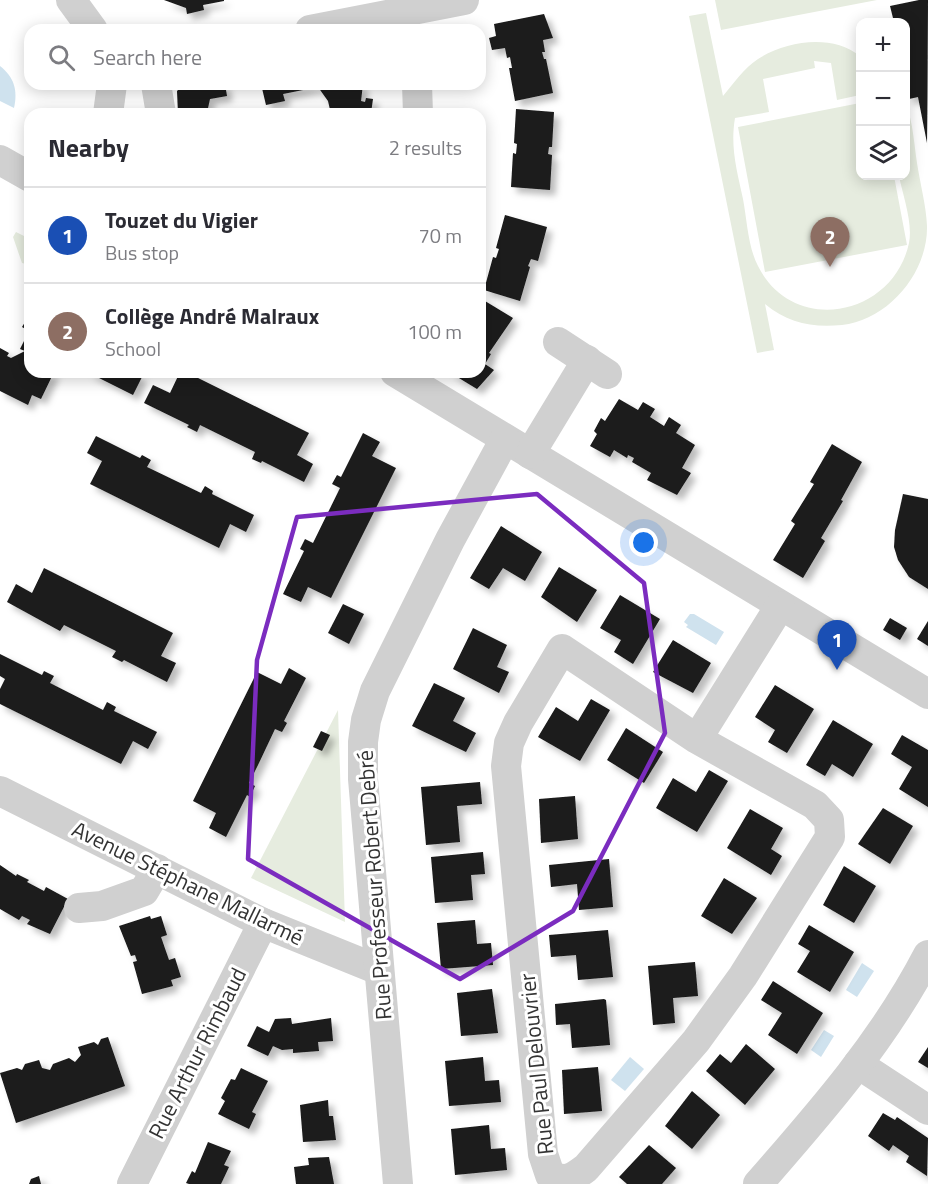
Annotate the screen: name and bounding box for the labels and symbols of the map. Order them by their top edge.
pin: 2 [810,218,850,267]
your location [629,528,658,557]
pin: 1 [818,620,856,670]
street label: Rue Professeur Robert Debré [348,749,400,1021]
street label: Avenue Stéphane Mallarmé [66,812,310,954]
street label: Rue Arthur Rimbaud [139,961,255,1145]
street label: Rue Paul Delouvrier [510,971,562,1156]

